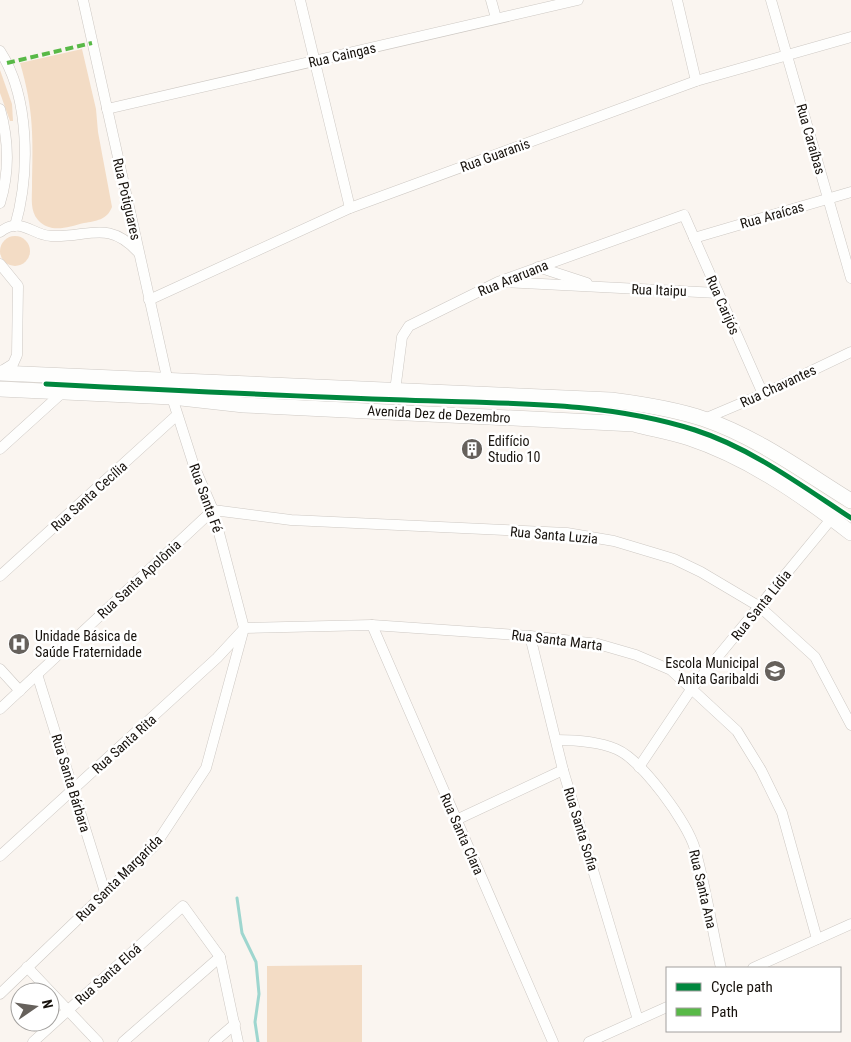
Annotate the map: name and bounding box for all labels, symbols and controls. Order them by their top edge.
street label: Rua Caingas [307,39,377,71]
street label: Rua Caraíbas [793,102,829,176]
street label: Rua Guaranis [458,135,532,175]
street label: Rua Potiguares [110,156,144,242]
street label: Rua Araícas [738,198,806,232]
street label: Rua Araruana [476,257,550,299]
street label: Rua Carijós [703,273,743,337]
street label: Rua Itaipu [631,281,687,299]
street label: Rua Chavantes [738,361,818,411]
street label: Avenida Dez de Dezembro [367,402,511,426]
place label: Edifício Studio 10 [488,433,540,465]
building icon: Edifício Studio 10 [460,437,484,461]
street label: Rua Santa Cecília [48,458,130,534]
street label: Rua Santa Fé [186,461,226,535]
street label: Rua Santa Luzia [509,523,599,547]
street label: Rua Santa Apolônia [94,536,184,622]
street label: Rua Santa Lídia [728,567,794,643]
street label: Rua Santa Marta [511,626,603,654]
place label: Unidade Básica de Saúde Fraternidade [35,628,142,660]
hospital icon: Unidade Básica de Saúde Fraternidade [7,632,31,656]
place label: Escola Municipal Anita Garibaldi [665,655,759,687]
school or university icon: Escola Municipal Anita Garibaldi [763,659,787,683]
street label: Rua Santa Rita [89,711,159,777]
street label: Rua Santa Bárbara [48,732,94,834]
street label: Rua Santa Sofia [561,785,601,873]
street label: Rua Santa Clara [437,791,487,877]
street label: Rua Santa Margarida [73,832,165,924]
street label: Rua Santa Ana [686,848,720,930]
street label: Rua Santa Eloá [72,940,144,1008]
legend [666,967,841,1032]
text: Cycle path [711,978,773,996]
north arrow [10,982,60,1032]
text: N [39,998,56,1010]
text: Path [711,1003,738,1021]

